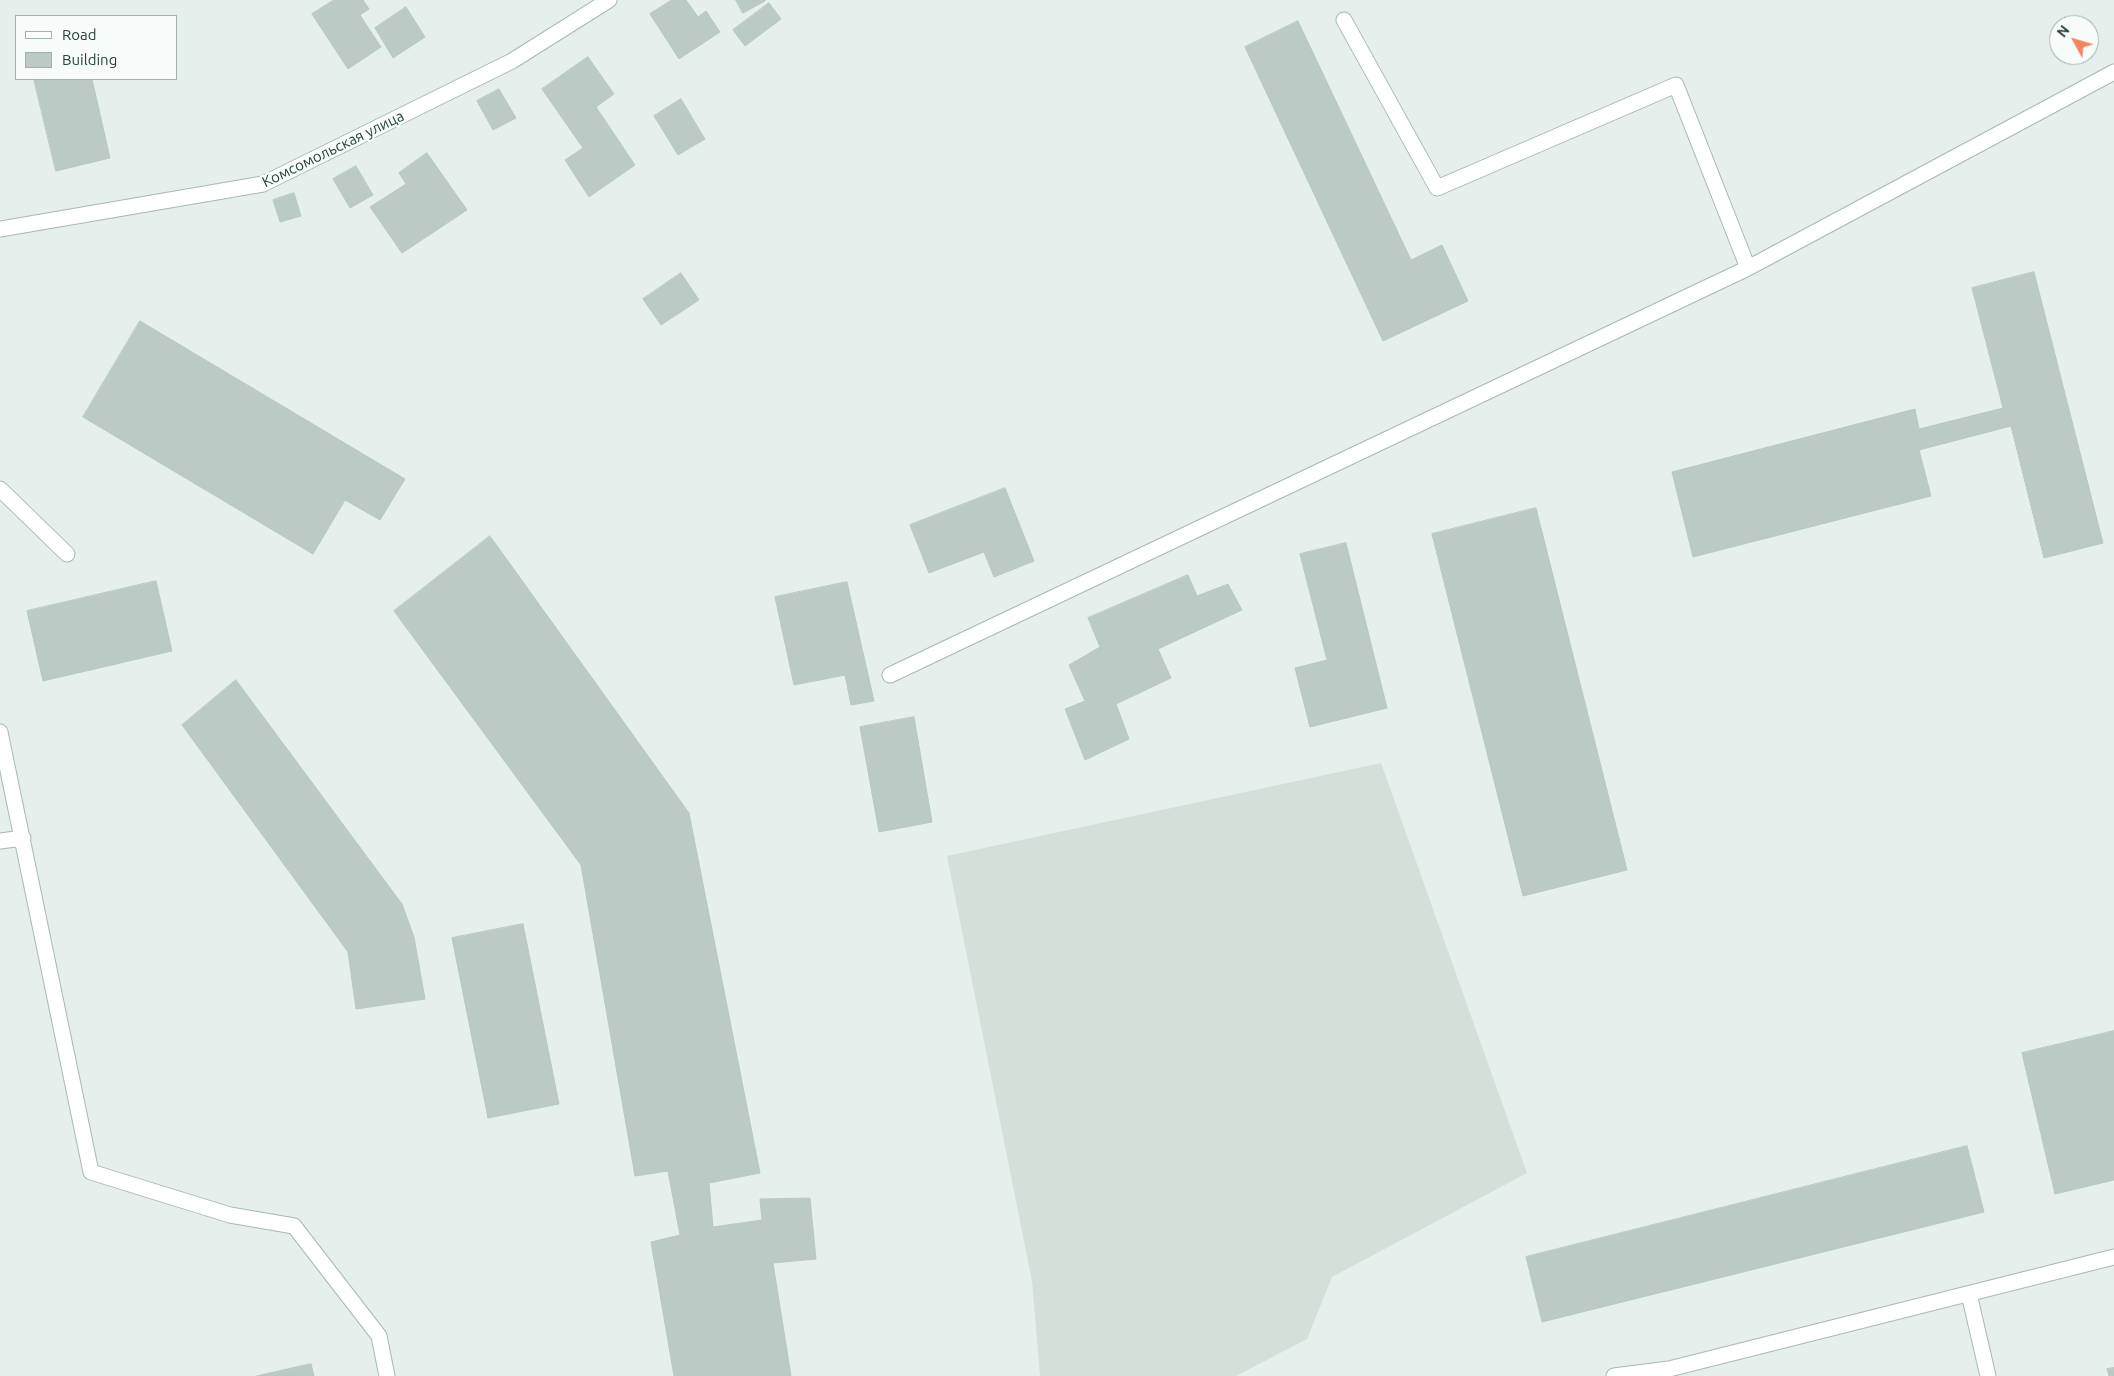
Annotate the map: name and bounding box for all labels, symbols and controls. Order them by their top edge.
legend [15,15,178,80]
north arrow [2049,15,2099,65]
text: N [2054,22,2073,40]
text: Road [62,26,97,43]
text: Building [62,51,117,68]
street label: Комсомольская улица [259,107,407,191]

